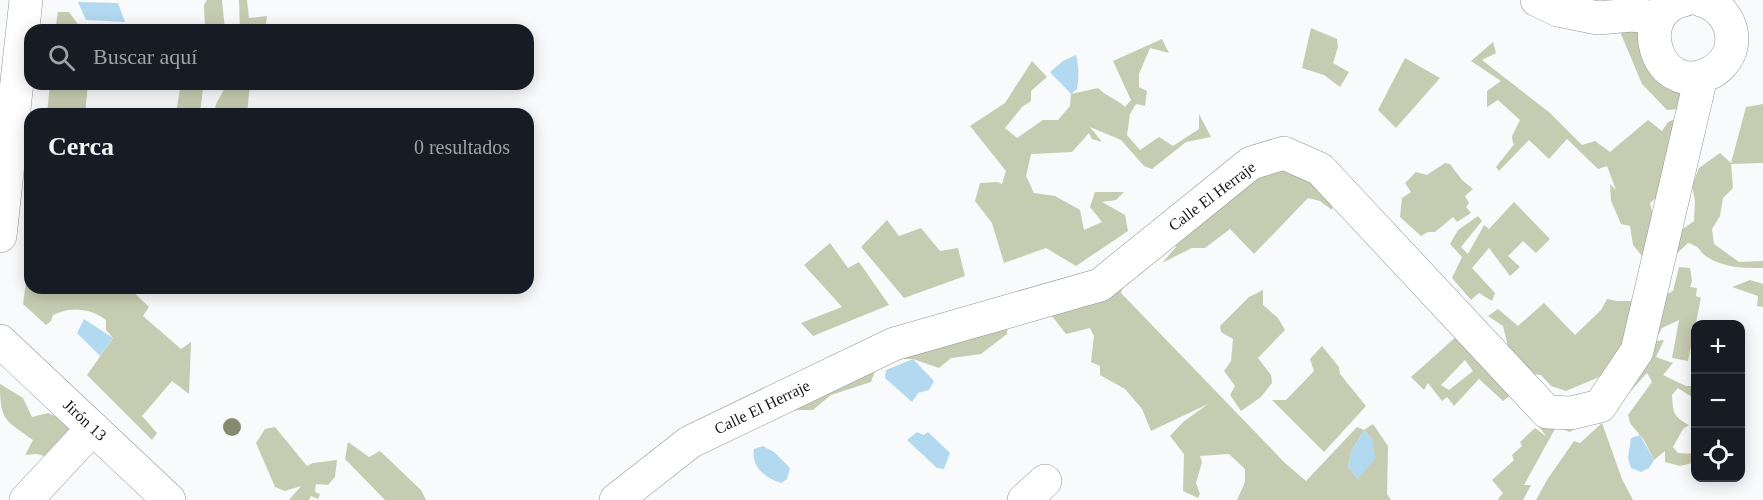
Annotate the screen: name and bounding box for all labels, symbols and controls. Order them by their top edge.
search box [24,24,534,90]
icon: search [45,41,78,74]
text: Buscar aquí [93,44,197,69]
text: Cerca [48,132,114,161]
text: 0 resultados [414,136,510,158]
street label: Calle El Herraje [1165,158,1259,235]
map controls [1691,320,1745,482]
button: + [1691,320,1745,374]
button: − [1691,374,1745,428]
street label: Calle El Herraje [712,377,813,438]
street label: Jirón 13 [60,396,110,444]
button: locate [1691,428,1745,482]

